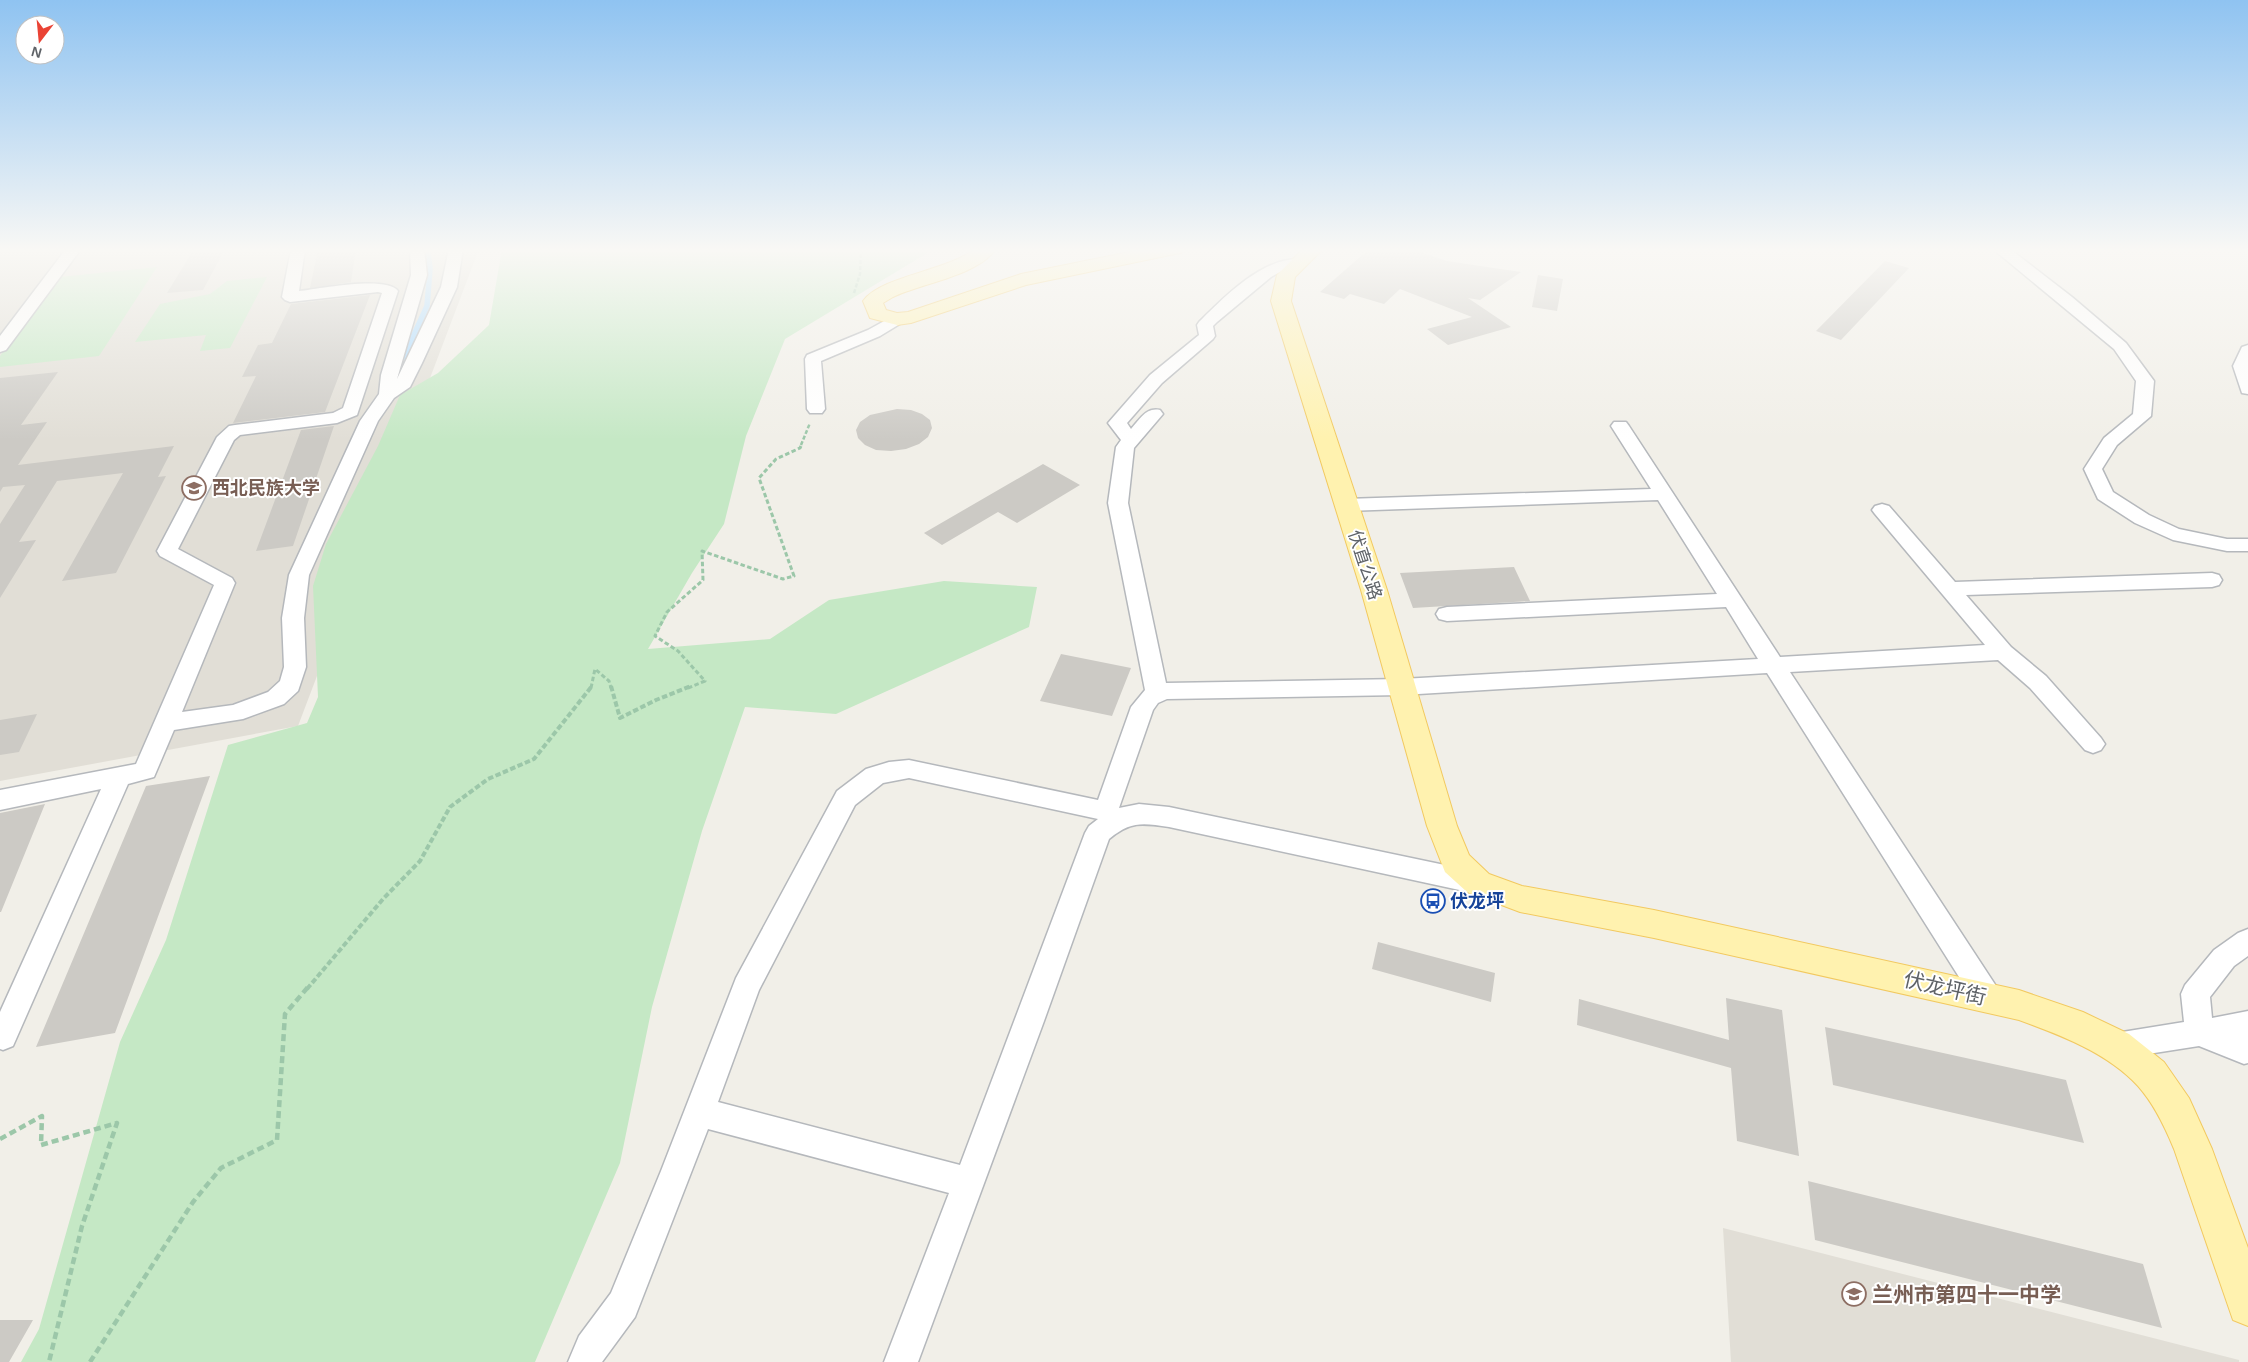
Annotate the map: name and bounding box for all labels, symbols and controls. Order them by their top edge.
north arrow [15,15,65,65]
text: N [29,43,43,62]
school or university icon: 西北民族大学 [181,475,207,501]
place label: 西北民族大学 [212,478,320,498]
street label: 伏直公路 [1344,528,1386,602]
bus stop icon: 伏龙坪 [1420,888,1446,914]
place label: 伏龙坪 [1450,891,1504,911]
street label: 伏龙坪街 [1901,967,1989,1009]
school or university icon: 兰州市第四十一中学 [1841,1281,1867,1307]
place label: 兰州市第四十一中学 [1872,1283,2061,1306]

